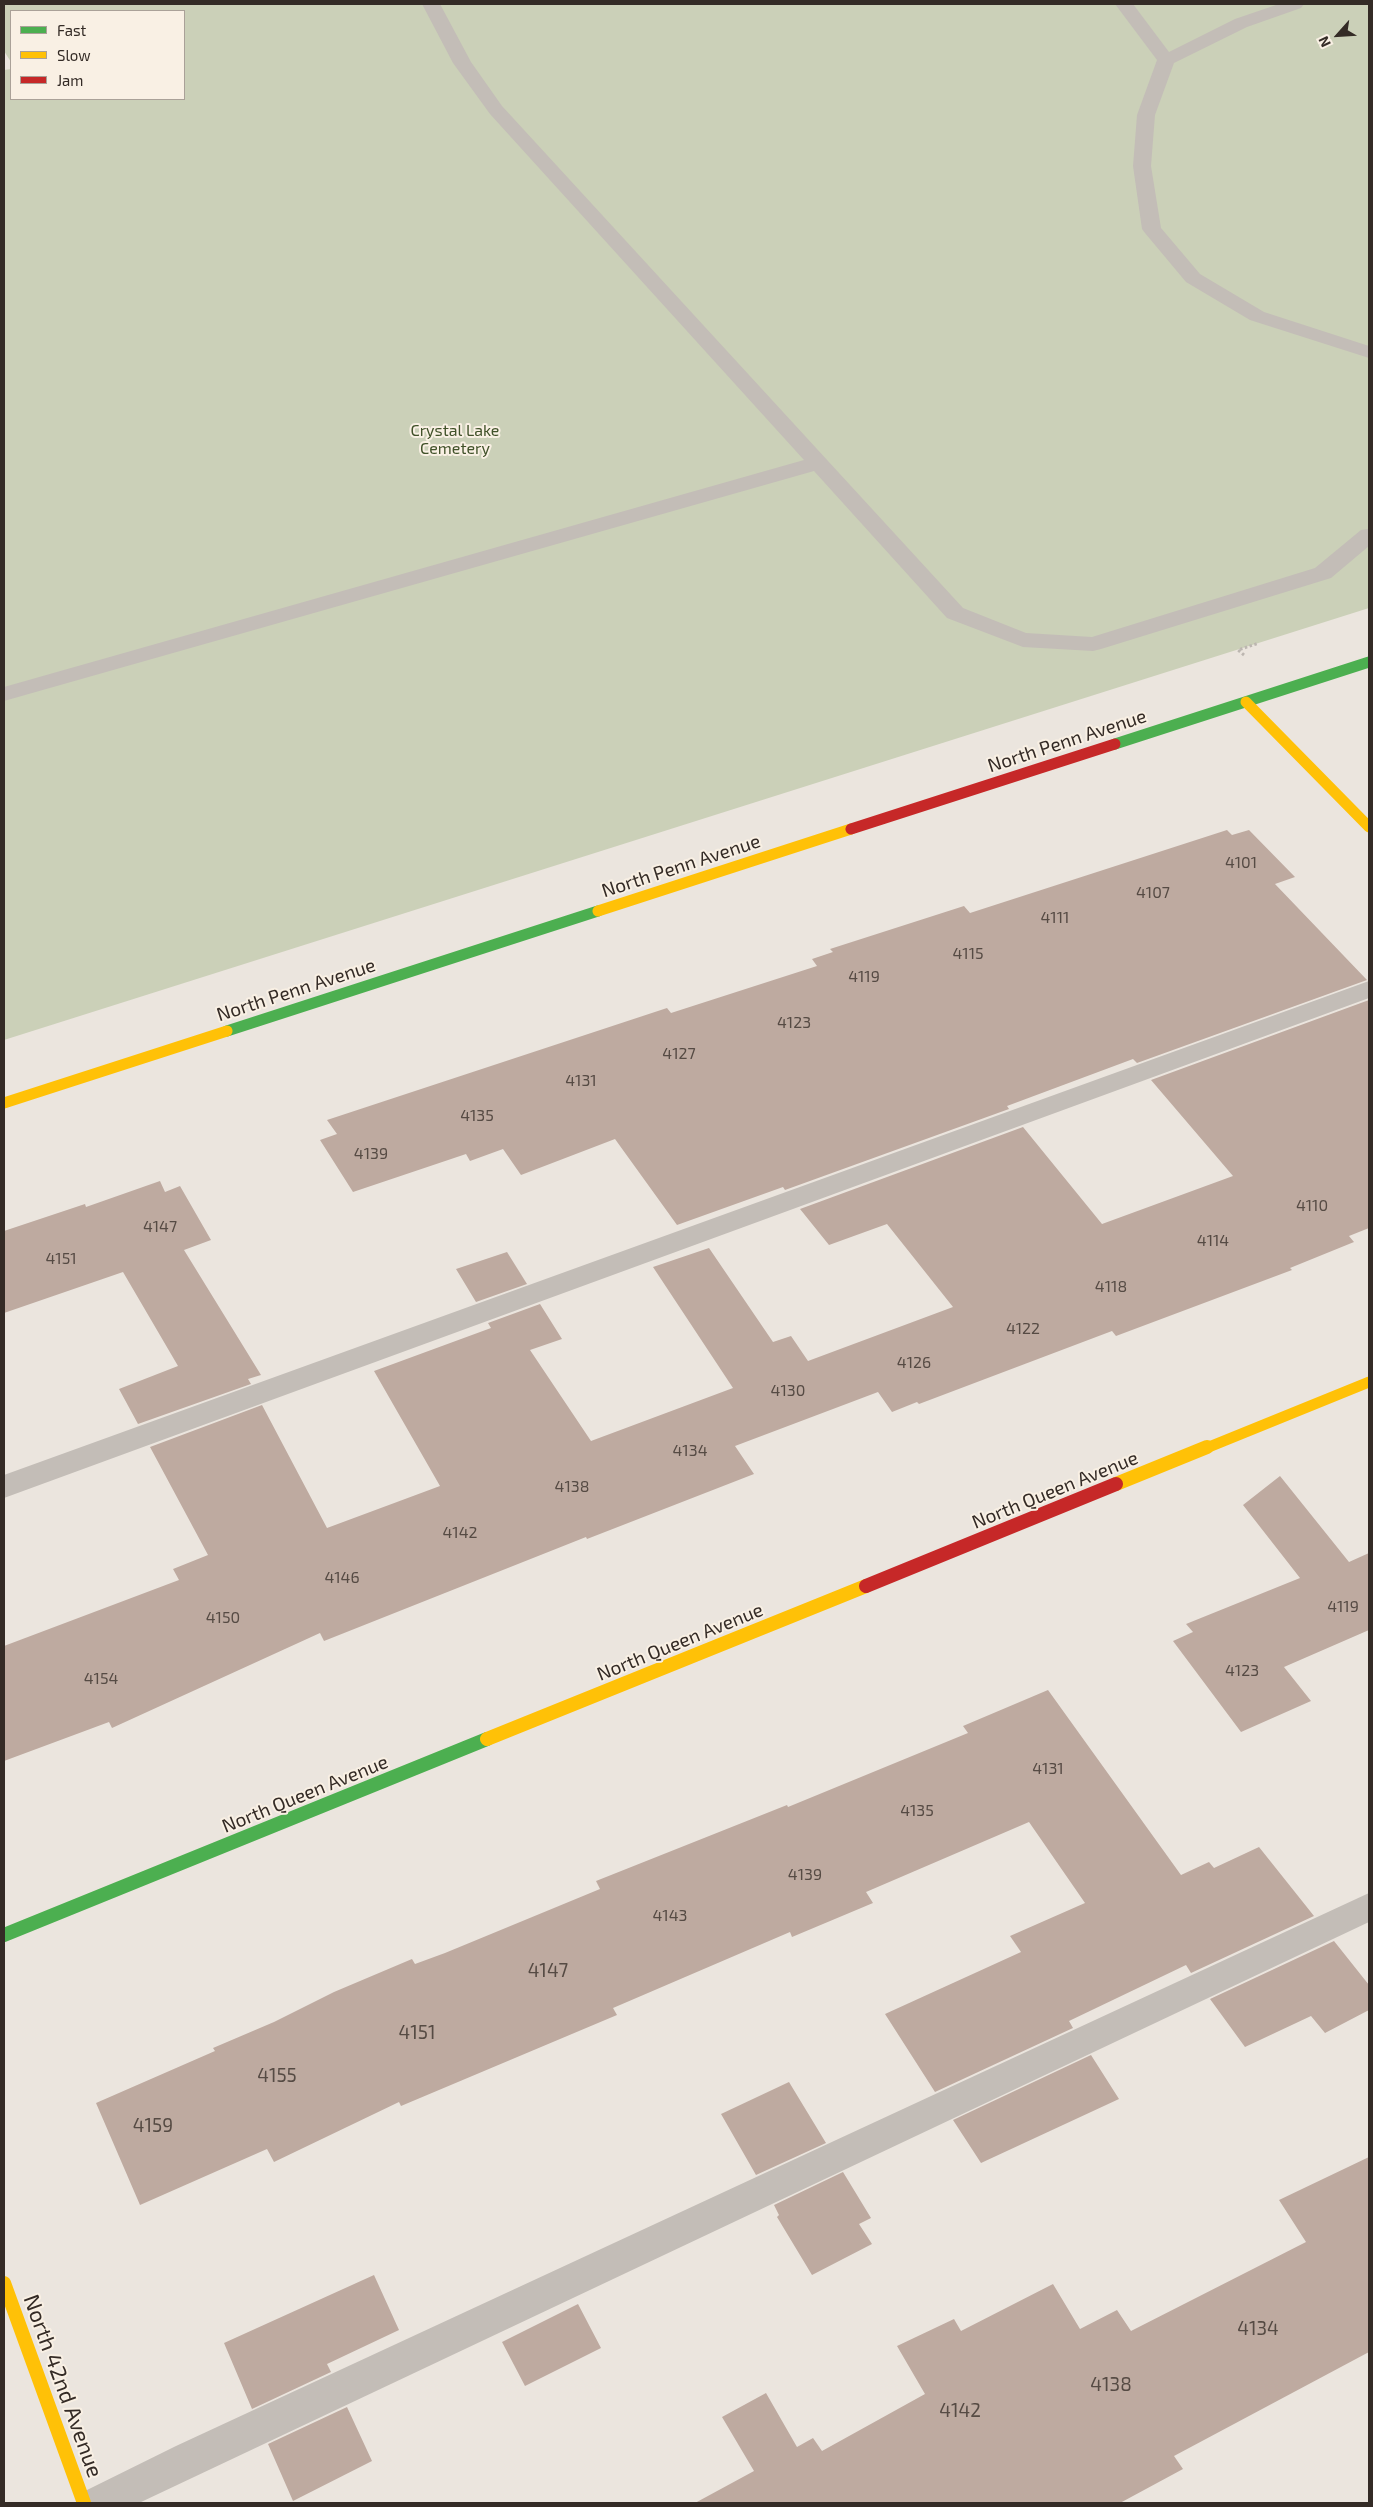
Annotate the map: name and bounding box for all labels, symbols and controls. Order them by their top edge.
legend [10,10,185,100]
north arrow [1313,10,1363,60]
text: Fast [57,21,86,39]
text: N [1314,34,1334,50]
text: Slow [57,46,91,64]
text: Jam [57,71,83,89]
park label: Crystal Lake Cemetery [411,421,499,459]
street label: North Penn Avenue [985,705,1149,777]
street label: North Penn Avenue [599,830,763,902]
house number: 4101 [1225,853,1257,873]
house number: 4107 [1136,883,1170,903]
house number: 4111 [1041,908,1069,928]
house number: 4115 [952,944,984,964]
street label: North Penn Avenue [214,954,378,1026]
house number: 4119 [848,967,880,987]
house number: 4123 [777,1013,811,1033]
house number: 4127 [662,1044,696,1064]
house number: 4131 [565,1071,597,1091]
house number: 4135 [460,1106,494,1126]
house number: 4139 [354,1144,388,1164]
house number: 4110 [1296,1196,1328,1216]
house number: 4147 [143,1217,177,1237]
house number: 4114 [1197,1231,1229,1251]
house number: 4151 [45,1249,77,1269]
house number: 4118 [1095,1277,1127,1297]
house number: 4122 [1006,1319,1040,1339]
house number: 4126 [897,1353,931,1373]
house number: 4130 [771,1381,805,1401]
house number: 4134 [673,1441,707,1461]
street label: North Queen Avenue [969,1446,1141,1534]
house number: 4138 [555,1477,589,1497]
house number: 4142 [442,1523,478,1543]
house number: 4146 [324,1568,360,1588]
house number: 4119 [1327,1597,1359,1617]
street label: North Queen Avenue [594,1598,766,1686]
house number: 4150 [206,1608,240,1628]
house number: 4123 [1225,1661,1259,1681]
house number: 4154 [84,1669,118,1689]
street label: North Queen Avenue [219,1750,391,1838]
house number: 4131 [1032,1759,1064,1779]
house number: 4135 [900,1801,934,1821]
house number: 4139 [788,1865,822,1885]
house number: 4143 [653,1906,687,1926]
house number: 4147 [528,1960,568,1982]
house number: 4151 [399,2022,435,2044]
house number: 4155 [257,2065,297,2087]
house number: 4159 [133,2115,173,2137]
street label: North 42nd Avenue [18,2291,108,2481]
house number: 4134 [1237,2318,1279,2340]
house number: 4138 [1090,2374,1132,2396]
house number: 4142 [939,2400,981,2422]

